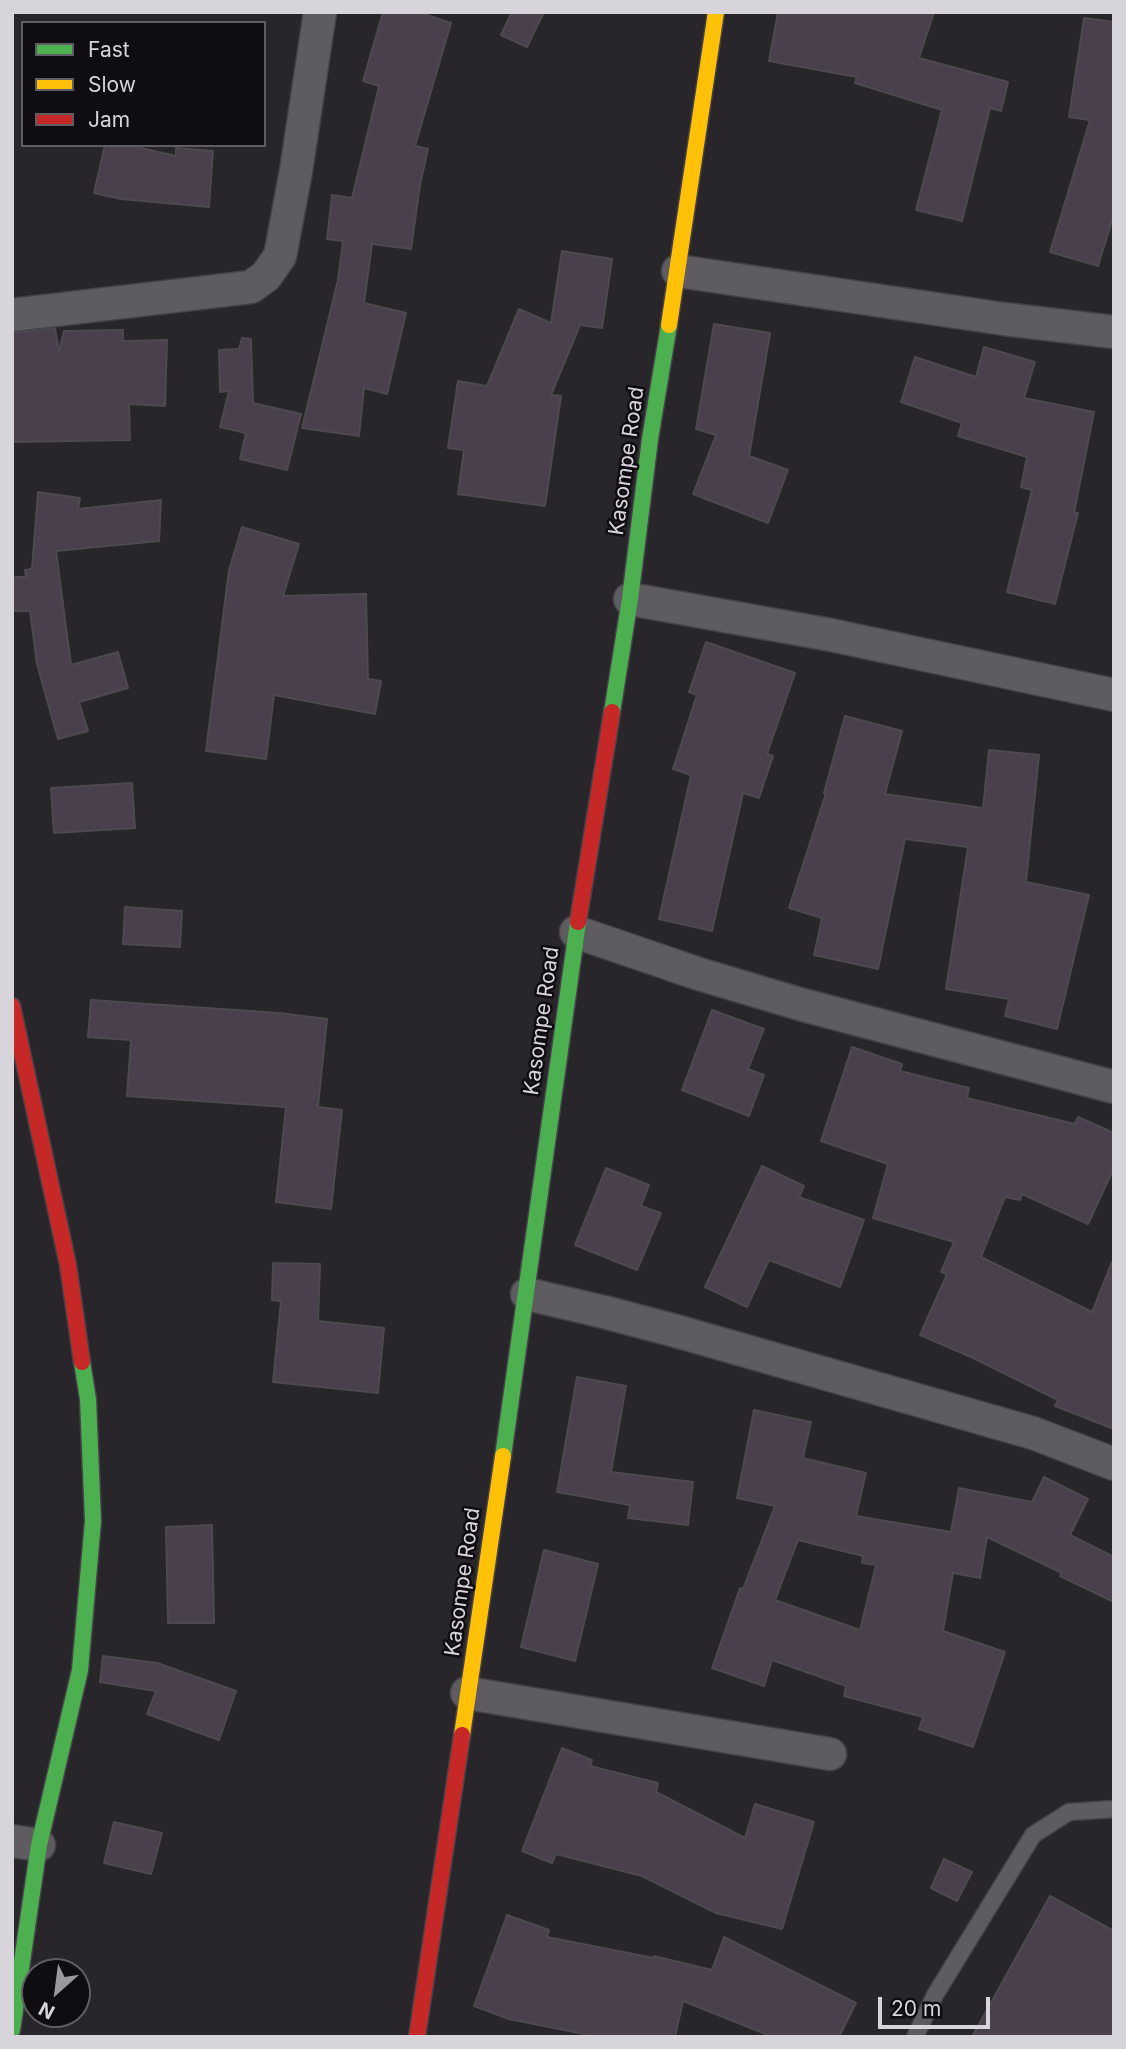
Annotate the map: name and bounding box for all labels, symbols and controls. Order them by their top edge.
legend [21,21,266,147]
text: Fast [88,37,130,62]
text: Slow [88,72,136,97]
text: Jam [88,107,130,132]
street label: Kasompe Road [604,385,650,537]
street label: Kasompe Road [519,945,565,1097]
street label: Kasompe Road [440,1506,486,1658]
north arrow [21,1958,91,2028]
scale bar [881,1982,993,2026]
text: 20 m [891,1996,941,2021]
text: N [35,1997,59,2024]

